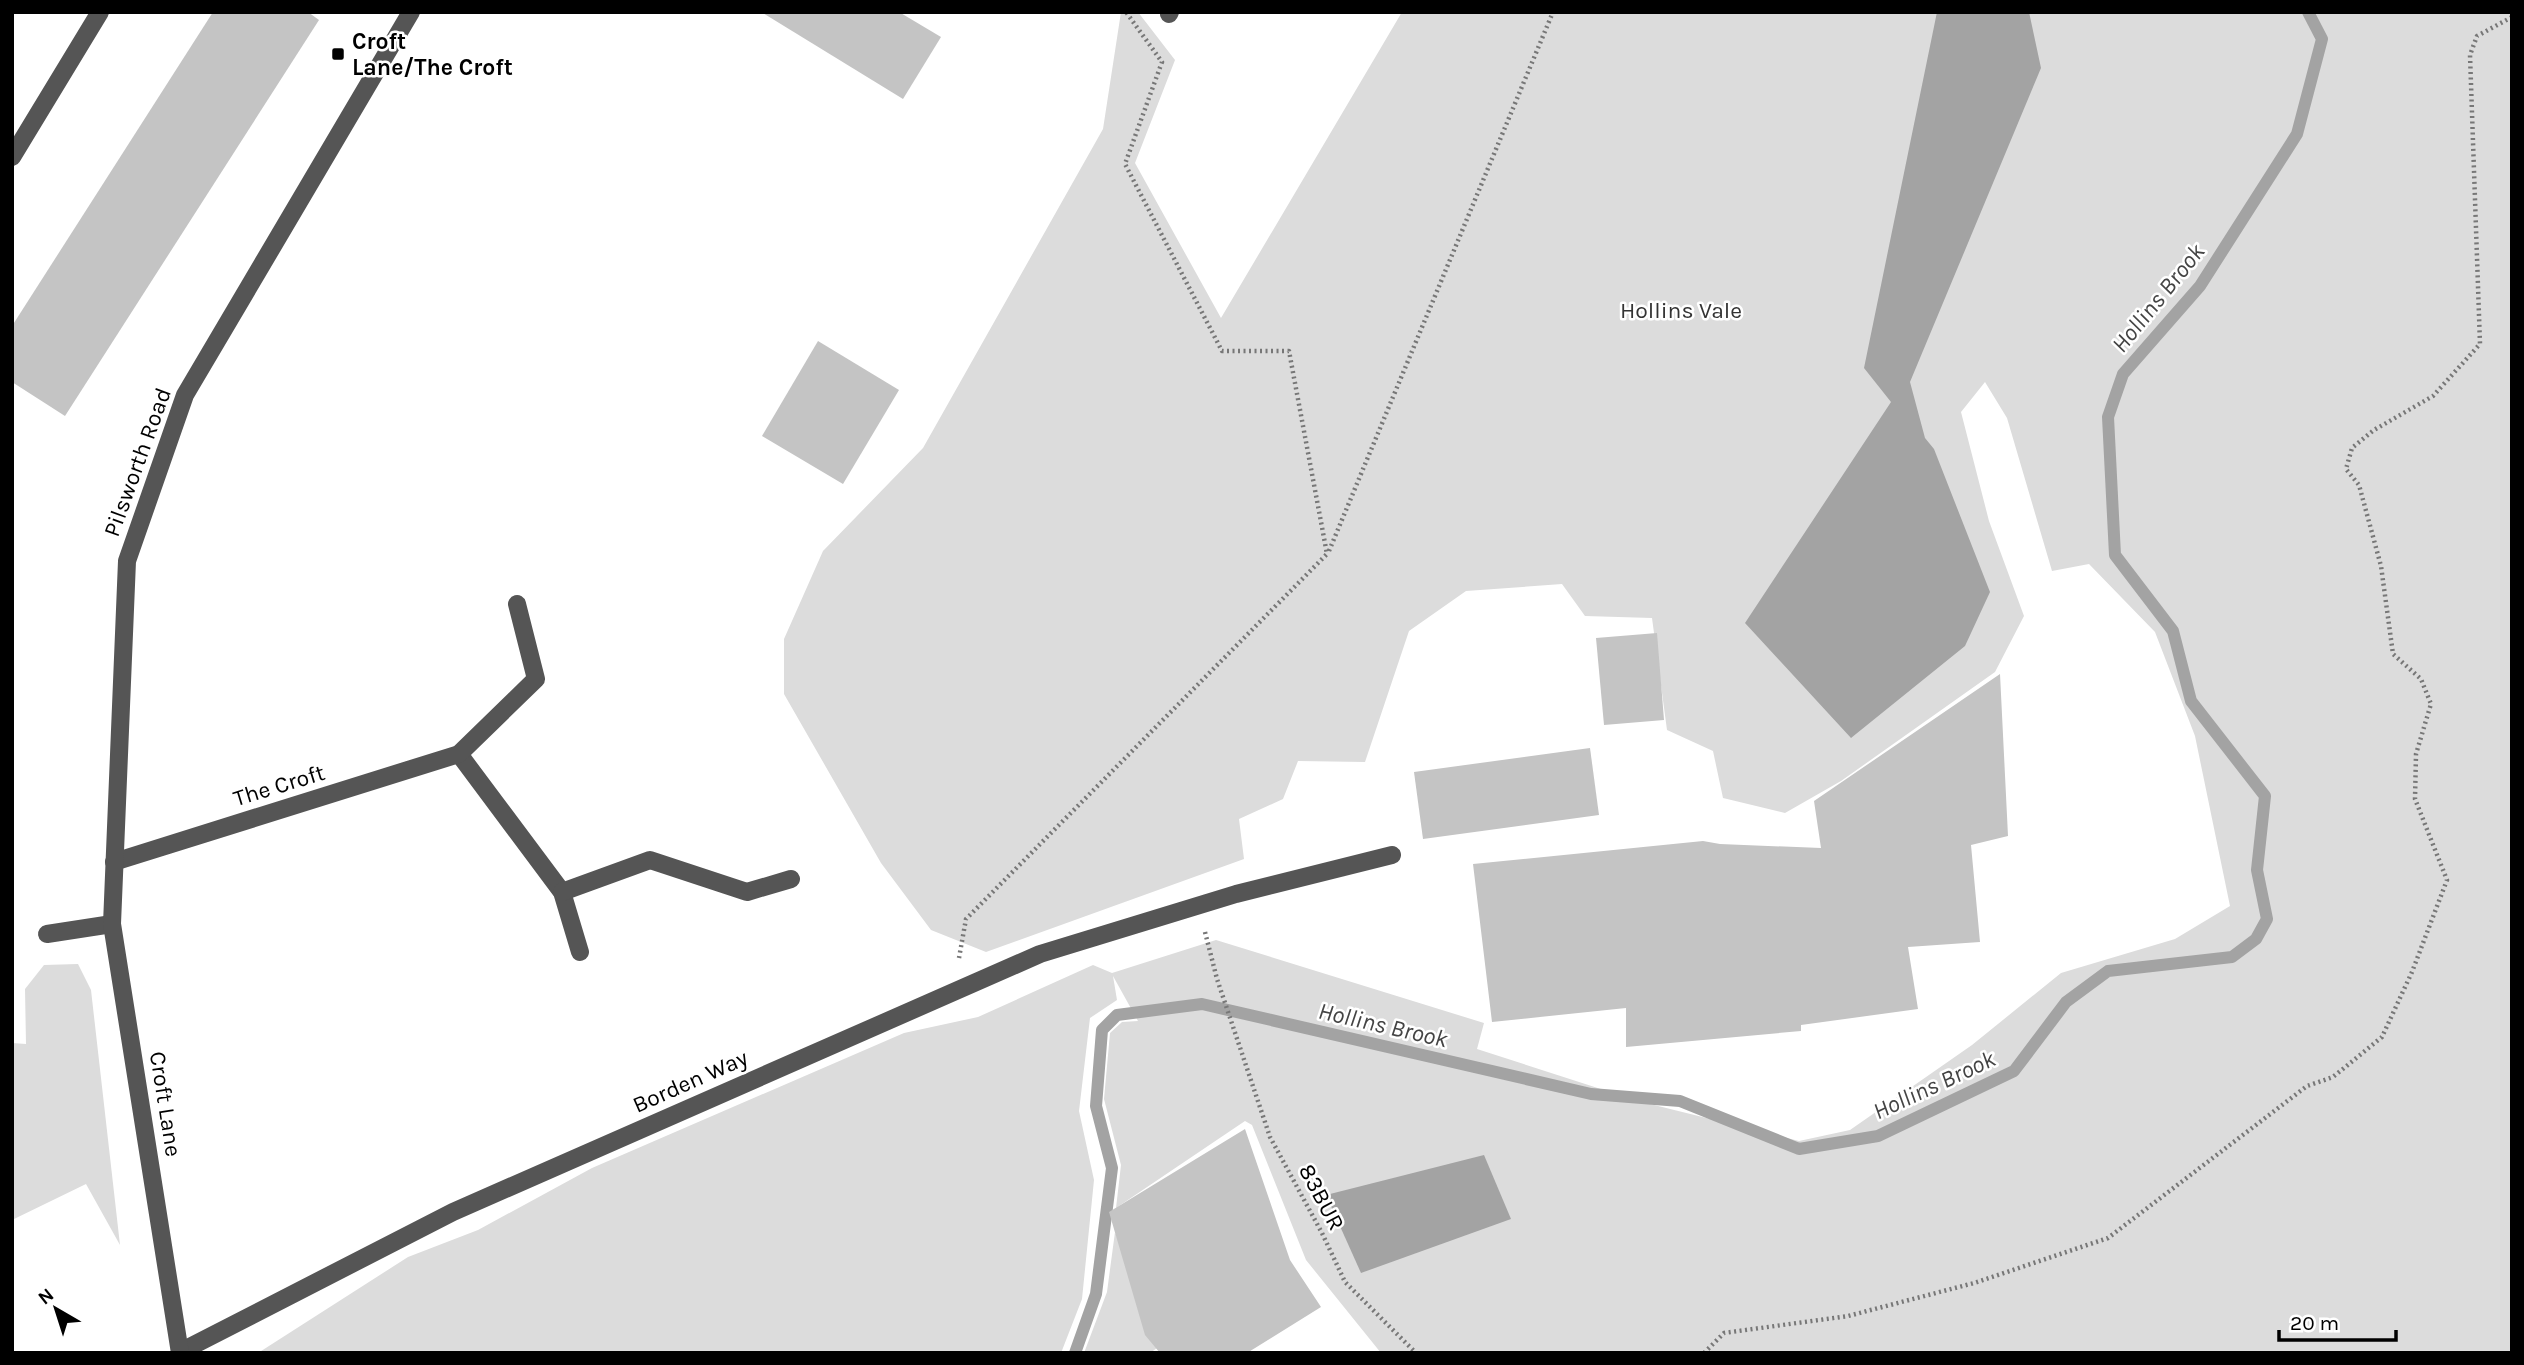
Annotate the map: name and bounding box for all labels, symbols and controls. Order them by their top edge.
place label: Croft Lane/The Croft [352,28,513,81]
marker: Croft Lane/The Croft [330,46,346,62]
water label: Hollins Brook [2106,237,2211,358]
park label: Hollins Vale [1620,297,1742,324]
street label: Pilsworth Road [98,384,177,540]
street label: The Croft [230,759,328,812]
water label: Hollins Brook [1316,997,1451,1054]
street label: Borden Way [628,1044,752,1119]
water label: Hollins Brook [1868,1044,2000,1126]
street label: Croft Lane [144,1050,187,1159]
street label: 83BUR [1293,1159,1350,1235]
north arrow [21,1274,91,1344]
text: N [34,1284,58,1309]
scale bar [2279,1298,2396,1342]
text: 20 m [2290,1311,2339,1335]

